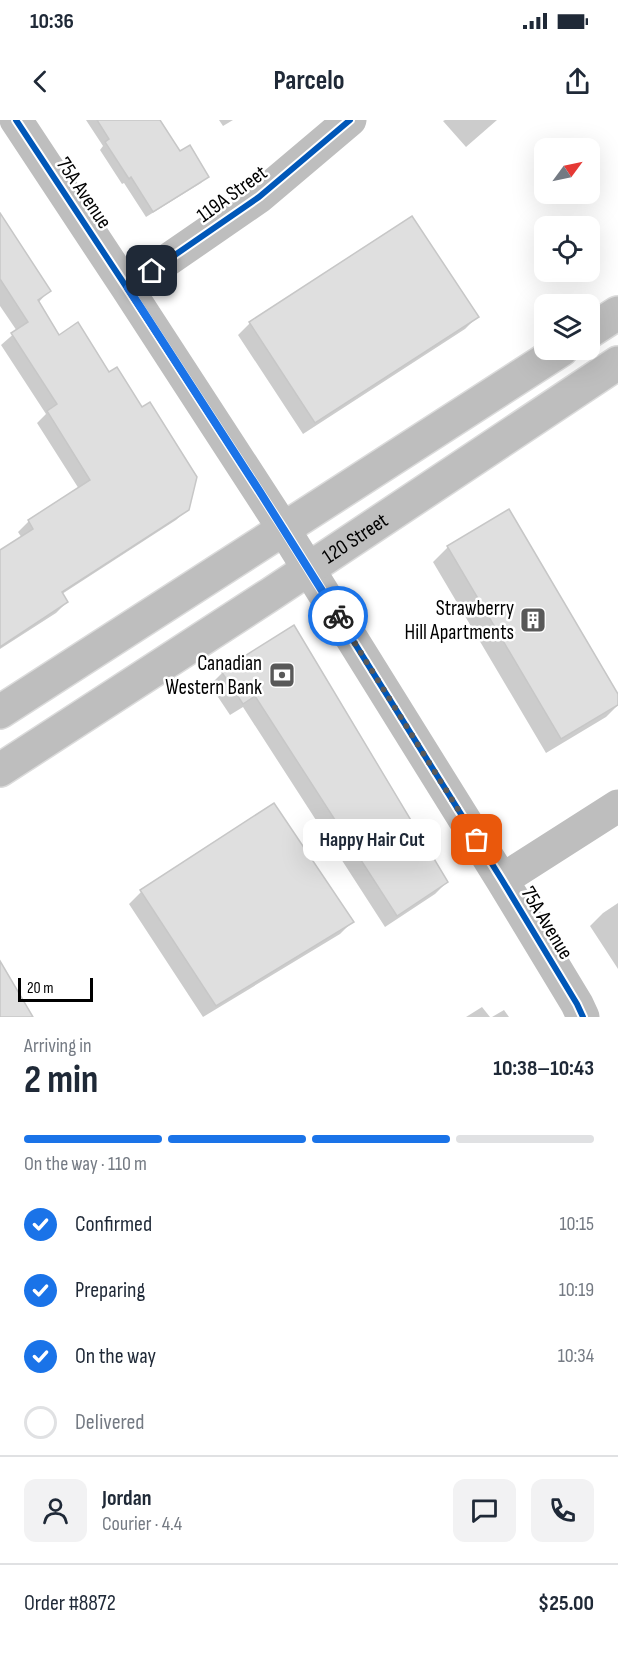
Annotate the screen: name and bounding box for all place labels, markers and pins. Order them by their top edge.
pin [126,245,177,296]
place label: Strawberry Hill Apartments [405,596,514,645]
building icon: Strawberry Hill Apartments [518,605,548,635]
place label: Canadian Western Bank [165,651,262,700]
bank icon: Canadian Western Bank [267,660,297,690]
pin [451,814,502,865]
callout: Happy Hair Cut [303,819,441,861]

